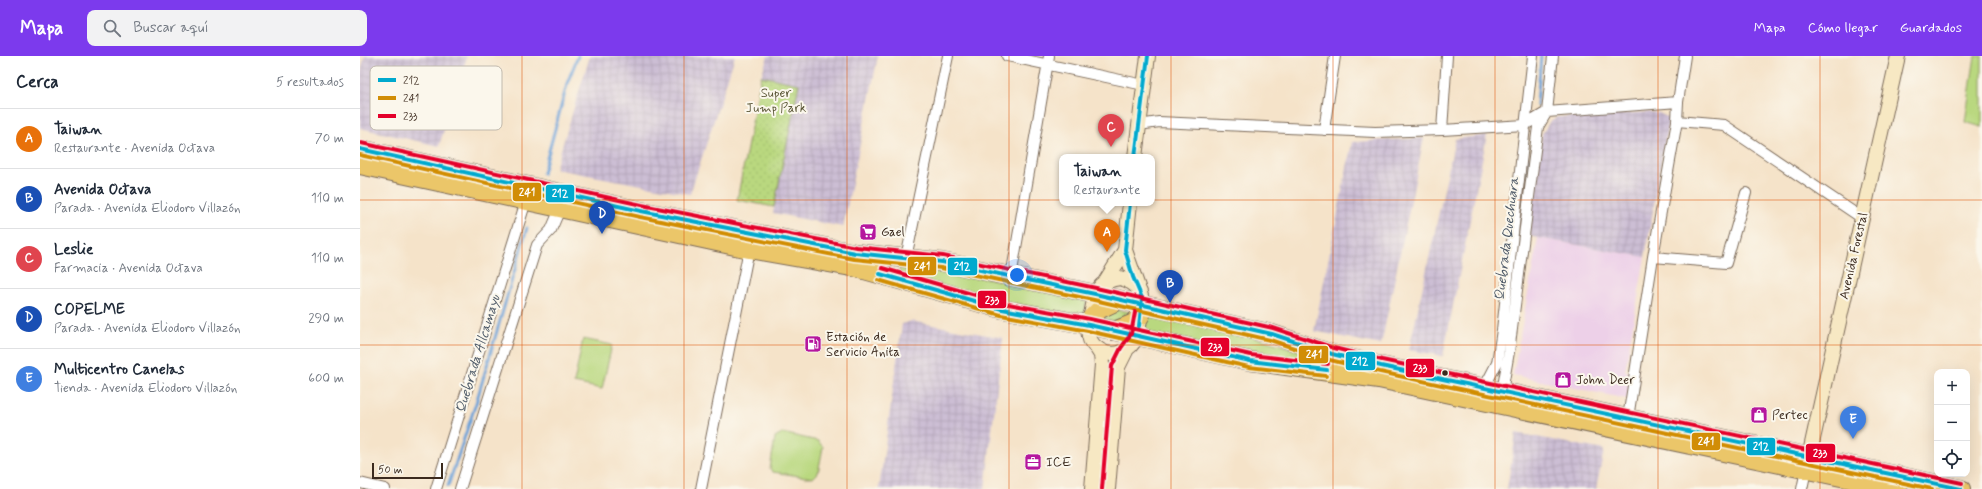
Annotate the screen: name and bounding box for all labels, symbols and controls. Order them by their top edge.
search box [87,10,367,46]
text: Mapa [20,16,63,41]
icon: search [101,17,123,39]
text: Buscar aquí [133,18,209,38]
text: Mapa [1754,19,1786,37]
text: Cómo llegar [1808,19,1878,37]
text: Guardados [1900,19,1962,37]
legend [370,66,502,130]
text: Cerca [16,71,59,93]
text: 5 resultados [276,74,344,91]
text: 212 [403,74,420,88]
park label: Super Jump Park [746,85,807,117]
text: 241 [403,92,419,106]
text: 233 [403,110,418,124]
pin: C [1098,114,1124,147]
text: Taiwan [54,120,102,140]
text: A [25,130,33,147]
text: 70 m [315,130,344,147]
text: Restaurante · Avenida Octava [54,140,215,157]
popup [1059,154,1155,206]
text: Taiwan [1074,162,1122,182]
water label: Quebrada Quechuara [1490,175,1524,302]
text: Avenida Octava [54,180,151,200]
line badge: 241 [512,182,542,202]
text: Restaurante [1074,182,1140,199]
line badge: 212 [545,184,575,203]
text: 241 [519,186,535,200]
text: 212 [552,187,569,201]
text: B [25,190,33,207]
text: 110 m [311,190,344,207]
text: Parada · Avenida Eliodoro Villazón [54,200,241,217]
pin: D [589,201,615,234]
street label: Avenida Forestal [1836,211,1872,301]
pin: A [1094,219,1120,252]
supermarket icon: Gael [858,222,878,242]
place label: Gael [881,224,905,241]
text: Leslie [54,240,93,260]
text: C [24,250,34,267]
text: 110 m [311,250,344,267]
line badge: 241 [907,256,937,276]
line badge: 212 [947,257,978,276]
text: Farmacia · Avenida Octava [54,260,203,277]
text: 241 [914,260,930,274]
text: 212 [954,260,971,274]
your location [1007,265,1027,285]
pin: B [1157,270,1183,303]
line badge: 233 [977,290,1007,309]
water label: Quebrada Allcamayu [451,292,505,415]
text: 233 [985,294,1000,308]
text: COPELME [54,300,125,320]
text: D [25,310,33,327]
text: 290 m [308,310,344,327]
text: Parada · Avenida Eliodoro Villazón [54,320,241,337]
place label: Estación de Servicio Anita [826,329,900,361]
fuel station icon: Estación de Servicio Anita [803,334,823,354]
line badge: 233 [1200,337,1230,357]
text: 233 [1208,341,1223,355]
line badge: 241 [1298,345,1329,364]
text: 241 [1306,348,1322,362]
line badge: 212 [1345,351,1376,371]
text: 212 [1352,355,1369,369]
line badge: 233 [1405,358,1435,378]
text: Multicentro Canelas [54,360,184,380]
text: 233 [1413,362,1428,376]
unlabelled marker [1440,368,1450,378]
map controls [1934,369,1970,477]
button: + [1934,369,1970,405]
text: E [25,370,33,387]
text: 600 m [308,370,344,387]
shop icon: John Deer [1553,370,1573,390]
place label: John Deer [1576,372,1635,389]
text: Tienda · Avenida Eliodoro Villazón [54,380,237,397]
shop icon: Pertec [1749,405,1769,425]
button: − [1934,405,1970,441]
pin: E [1840,406,1866,439]
place label: Pertec [1772,407,1808,424]
line badge: 241 [1691,432,1721,451]
text: 241 [1698,435,1714,449]
line badge: 212 [1746,437,1776,456]
text: 212 [1753,440,1770,454]
button: locate [1934,441,1970,477]
line badge: 233 [1805,443,1836,463]
text: 233 [1813,447,1828,461]
office icon: ICE [1023,452,1043,472]
place label: ICE [1046,454,1071,471]
scale bar [372,461,443,480]
text: 50 m [378,463,403,477]

